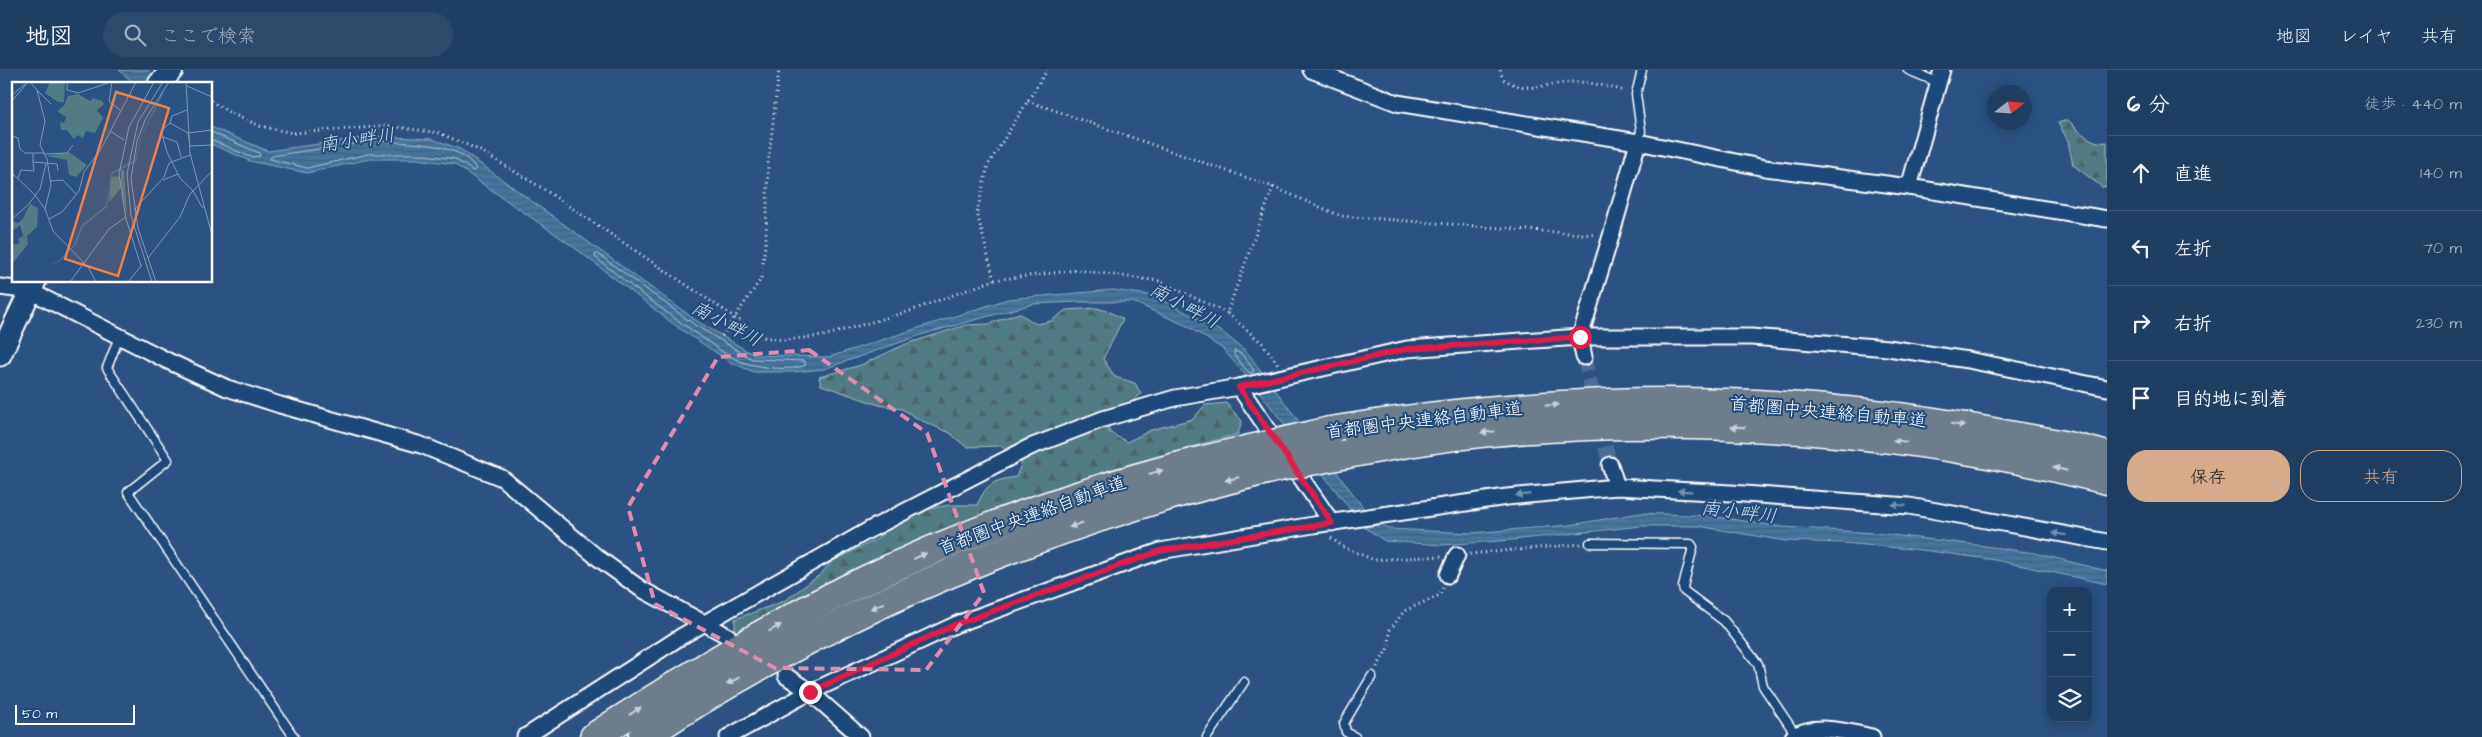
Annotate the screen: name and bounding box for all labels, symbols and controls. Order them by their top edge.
search box [103,12,453,57]
text: 地図 [25,20,73,54]
icon: search [121,21,149,49]
text: ここで検索 [161,23,256,50]
text: 地図 [2276,24,2312,49]
text: レイヤ [2340,24,2393,49]
text: 共有 [2421,24,2457,49]
inset map [12,82,212,282]
north arrow [1987,85,2032,130]
text: 6 分 [2127,90,2170,119]
text: 徒歩 · 440 m [2364,93,2462,115]
water label: 南小畔川 [318,122,397,159]
icon: ahead [2127,159,2155,187]
text: 直進 [2174,161,2212,188]
text: 140 m [2420,162,2462,184]
icon: left [2127,234,2155,262]
text: 左折 [2174,236,2212,263]
text: 70 m [2423,237,2462,259]
water label: 南小畔川 [1144,277,1224,336]
water label: 南小畔川 [686,295,766,354]
icon: right [2127,309,2155,337]
text: 右折 [2174,311,2212,338]
text: 230 m [2416,312,2462,334]
route start [1569,326,1592,349]
icon: arrive [2127,384,2155,412]
text: 目的地に到着 [2174,386,2288,413]
street label: 首都圏中央連絡自動車道 [1728,391,1928,434]
street label: 首都圏中央連絡自動車道 [1324,396,1524,445]
one-way arrow [1544,401,1560,409]
one-way arrow [1950,421,1966,429]
one-way arrow [1730,423,1746,431]
one-way arrow [1480,428,1496,436]
one-way arrow [1891,436,1907,444]
button: 保存 [2127,450,2290,502]
button: 共有 [2300,450,2462,502]
one-way arrow [2052,465,2067,473]
one-way arrow [1148,468,1163,476]
street label: 首都圏中央連絡自動車道 [935,470,1129,561]
one-way arrow [1224,475,1239,483]
one-way arrow [1676,486,1692,494]
one-way arrow [1514,492,1530,500]
water label: 南小畔川 [1699,494,1778,531]
one-way arrow [1891,501,1907,509]
one-way arrow [1068,521,1083,529]
one-way arrow [2051,529,2067,537]
one-way arrow [913,552,927,560]
map controls [2047,587,2092,722]
button: + [2047,587,2092,632]
one-way arrow [870,602,884,610]
one-way arrow [767,624,782,632]
button: − [2047,632,2092,677]
one-way arrow [727,677,740,686]
button: layers [2047,677,2092,722]
route end [799,681,822,704]
scale bar [15,702,135,725]
text: 50 m [22,704,57,724]
one-way arrow [628,706,641,715]

